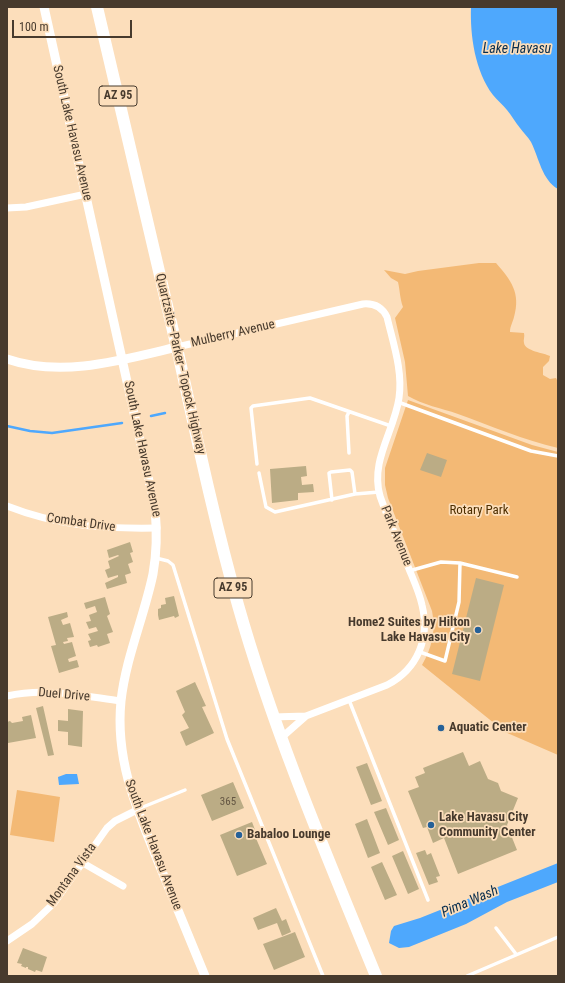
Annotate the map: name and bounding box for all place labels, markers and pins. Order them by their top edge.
place label: Home2 Suites by Hilton Lake Havasu City [348,615,470,646]
marker: Home2 Suites by Hilton Lake Havasu City [473,625,483,635]
place label: Aquatic Center [449,720,527,736]
marker: Aquatic Center [436,723,446,733]
place label: Lake Havasu City Community Center [439,810,536,841]
marker: Lake Havasu City Community Center [426,820,436,830]
place label: Babaloo Lounge [247,827,330,843]
marker: Babaloo Lounge [234,830,244,840]

